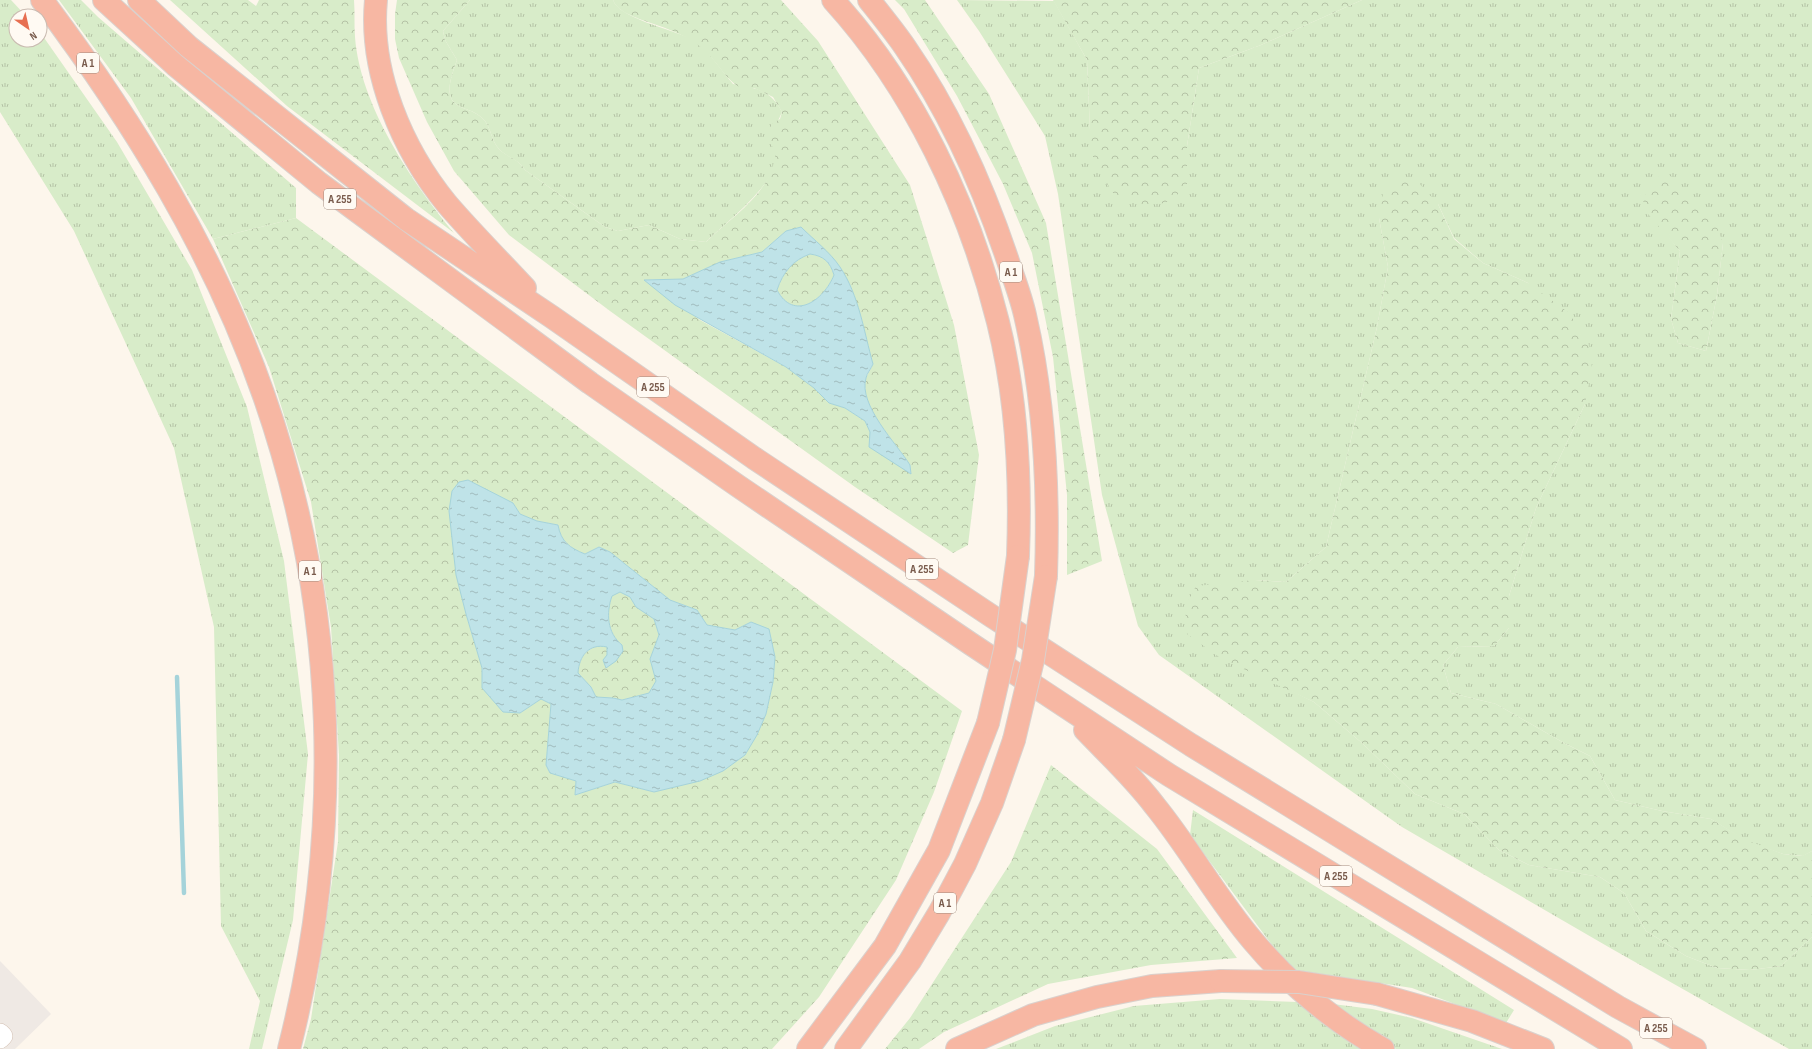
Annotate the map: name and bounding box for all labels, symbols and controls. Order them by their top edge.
north arrow [8,8,48,48]
text: N [27,29,39,43]
road number: A 1 [77,53,99,73]
road number: A 255 [324,189,356,209]
road number: A 1 [1000,262,1022,282]
road number: A 255 [637,377,669,397]
road number: A 255 [906,559,938,579]
road number: A 1 [299,561,321,581]
road number: A 255 [1320,866,1352,886]
road number: A 1 [934,893,956,913]
road number: A 255 [1640,1018,1672,1038]

